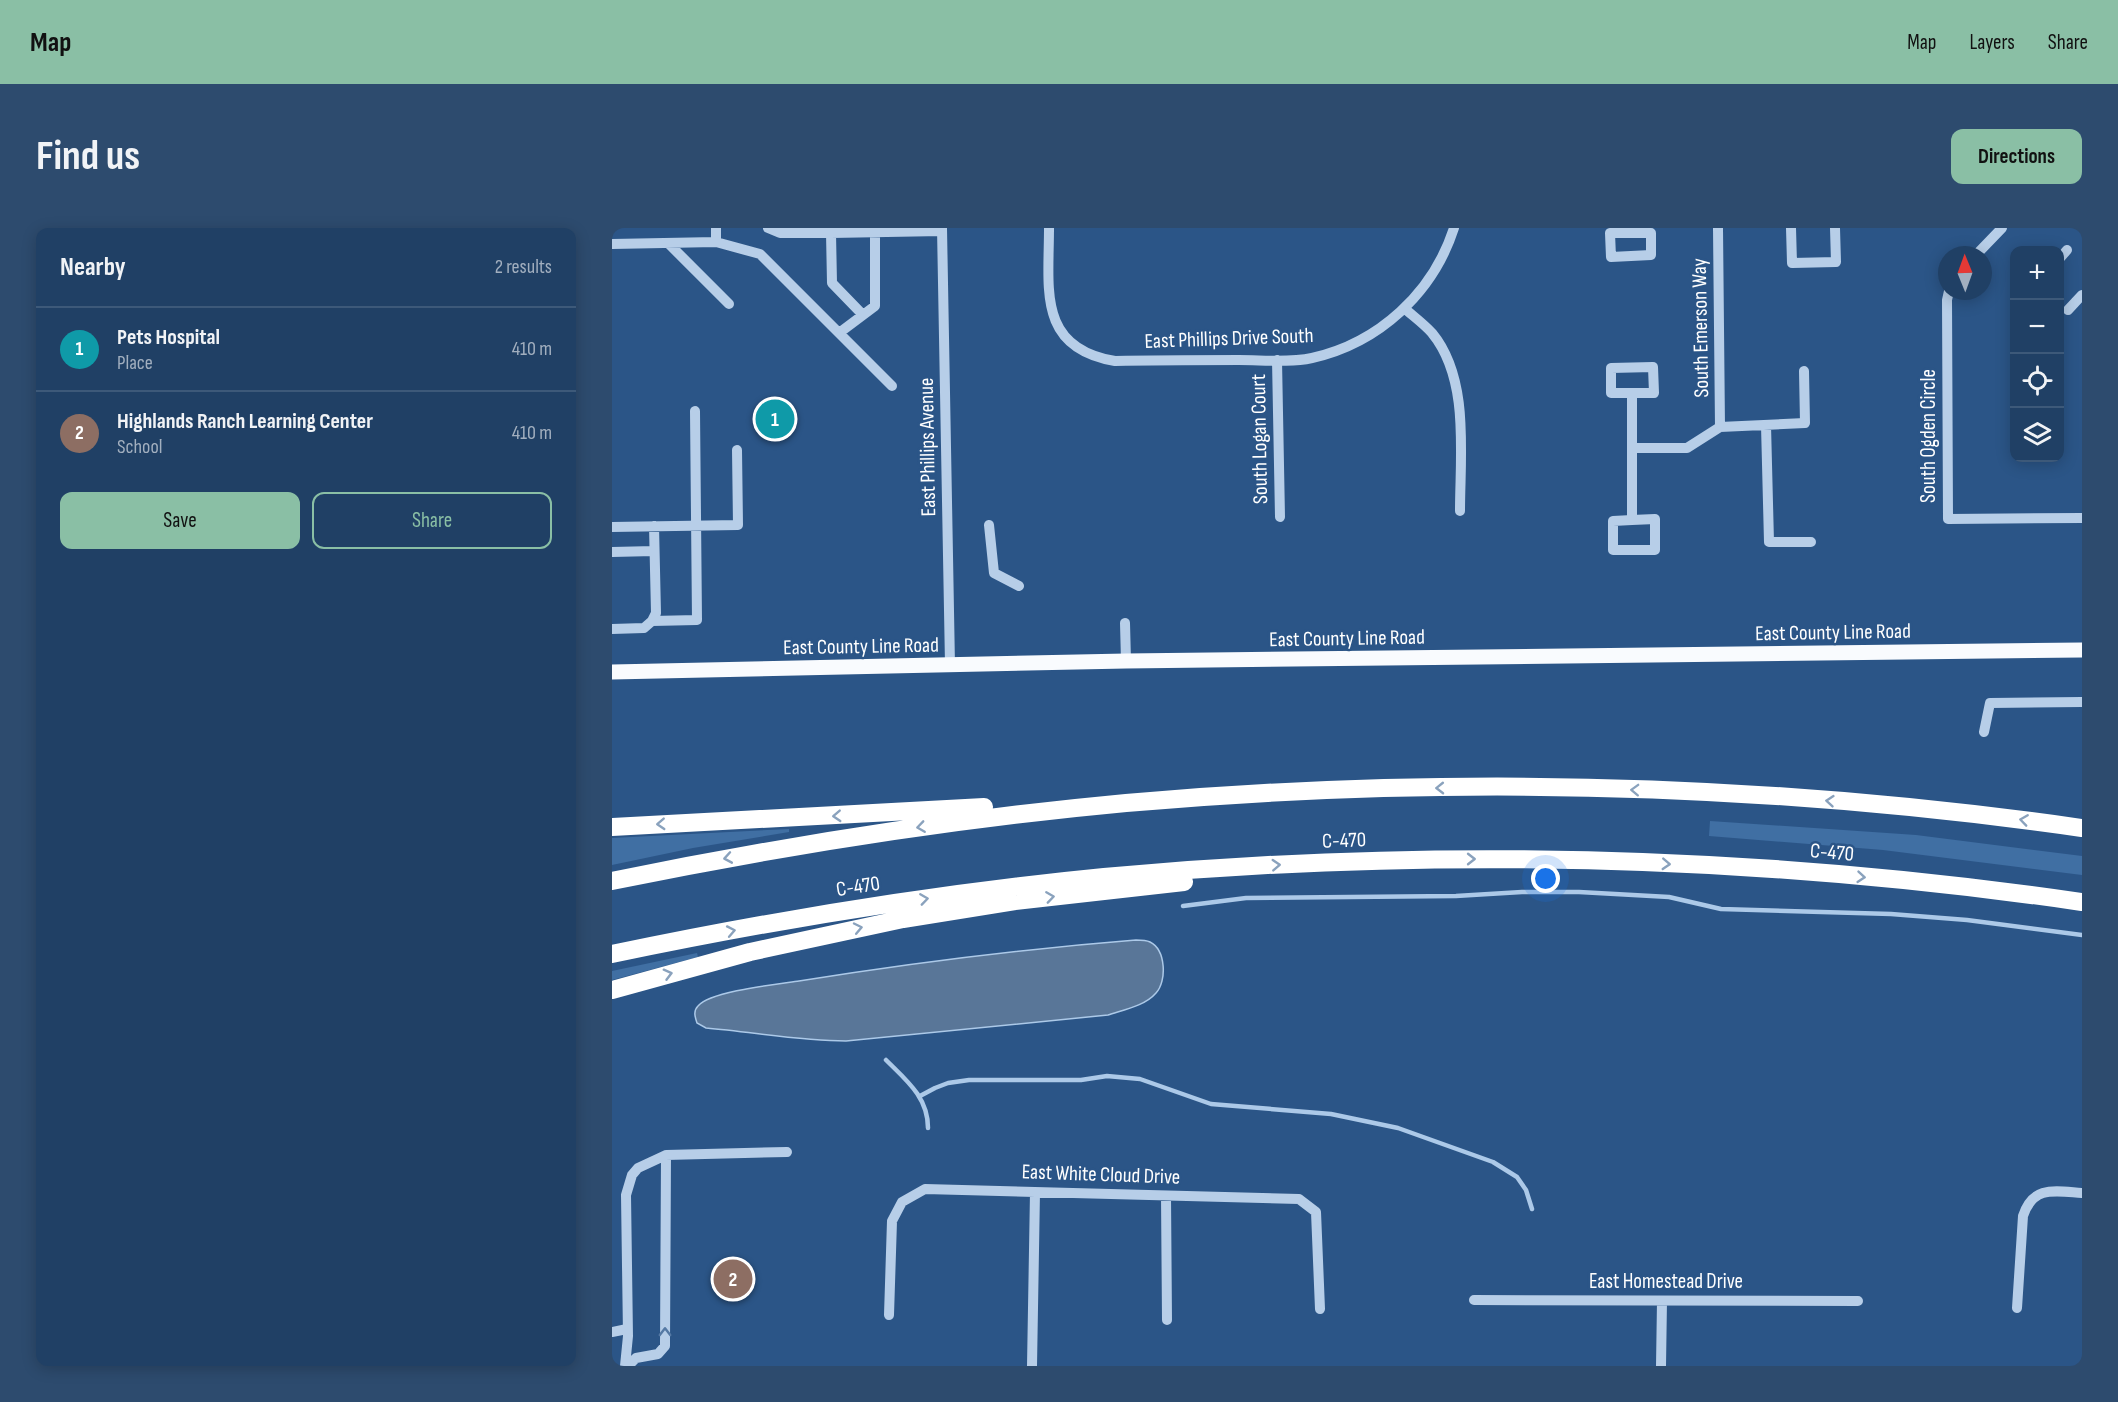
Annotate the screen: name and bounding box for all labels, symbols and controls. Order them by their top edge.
text: Map [30,26,71,59]
text: Map [1907,30,1936,55]
text: Layers [1969,30,2015,55]
text: Share [2048,30,2088,55]
button: Directions [1951,129,2082,184]
text: Find us [36,131,140,182]
north arrow [1938,246,1992,300]
map controls [2010,246,2064,462]
button: + [2010,246,2064,300]
text: Nearby [60,252,126,283]
text: 2 results [495,255,552,279]
street label: South Emerson Way [1687,258,1714,398]
button: − [2010,300,2064,354]
street label: East Phillips Drive South [1144,323,1314,354]
text: Pets Hospital [117,324,220,351]
text: 1 [76,337,83,361]
text: 410 m [512,337,552,361]
text: Place [117,351,153,375]
button: locate [2010,354,2064,408]
street label: South Ogden Circle [1916,369,1941,503]
street label: South Logan Court [1246,374,1273,504]
street label: East Phillips Avenue [914,378,941,516]
pin: 1 [756,396,794,441]
text: Highlands Ranch Learning Center [117,408,373,435]
button: layers [2010,408,2064,462]
text: 2 [75,421,84,445]
text: 410 m [512,421,552,445]
text: School [117,435,162,459]
button: Save [60,492,300,549]
button: Share [312,492,552,549]
street label: East County Line Road [1755,619,1911,646]
street label: East County Line Road [1269,625,1425,652]
street label: East County Line Road [783,633,939,660]
one-way arrow [1436,781,1445,794]
one-way arrow [1631,783,1640,796]
one-way arrow [1826,795,1835,808]
one-way arrow [832,809,841,822]
one-way arrow [2019,815,2029,827]
one-way arrow [657,818,666,831]
one-way arrow [916,820,925,832]
street label: C-470 [1322,827,1366,854]
street label: C-470 [1809,838,1855,867]
one-way arrow [723,851,733,864]
one-way arrow [1467,853,1476,865]
one-way arrow [1662,857,1671,870]
one-way arrow [1272,859,1281,872]
your location [1531,864,1560,893]
one-way arrow [1856,870,1865,883]
street label: C-470 [834,871,882,902]
one-way arrow [1046,891,1055,903]
one-way arrow [919,894,928,906]
one-way arrow [852,922,862,935]
one-way arrow [726,925,736,938]
one-way arrow [662,969,673,981]
street label: East White Cloud Drive [1021,1159,1181,1190]
pin: 2 [714,1256,752,1302]
street label: East Homestead Drive [1589,1269,1743,1294]
one-way arrow [659,1327,671,1336]

